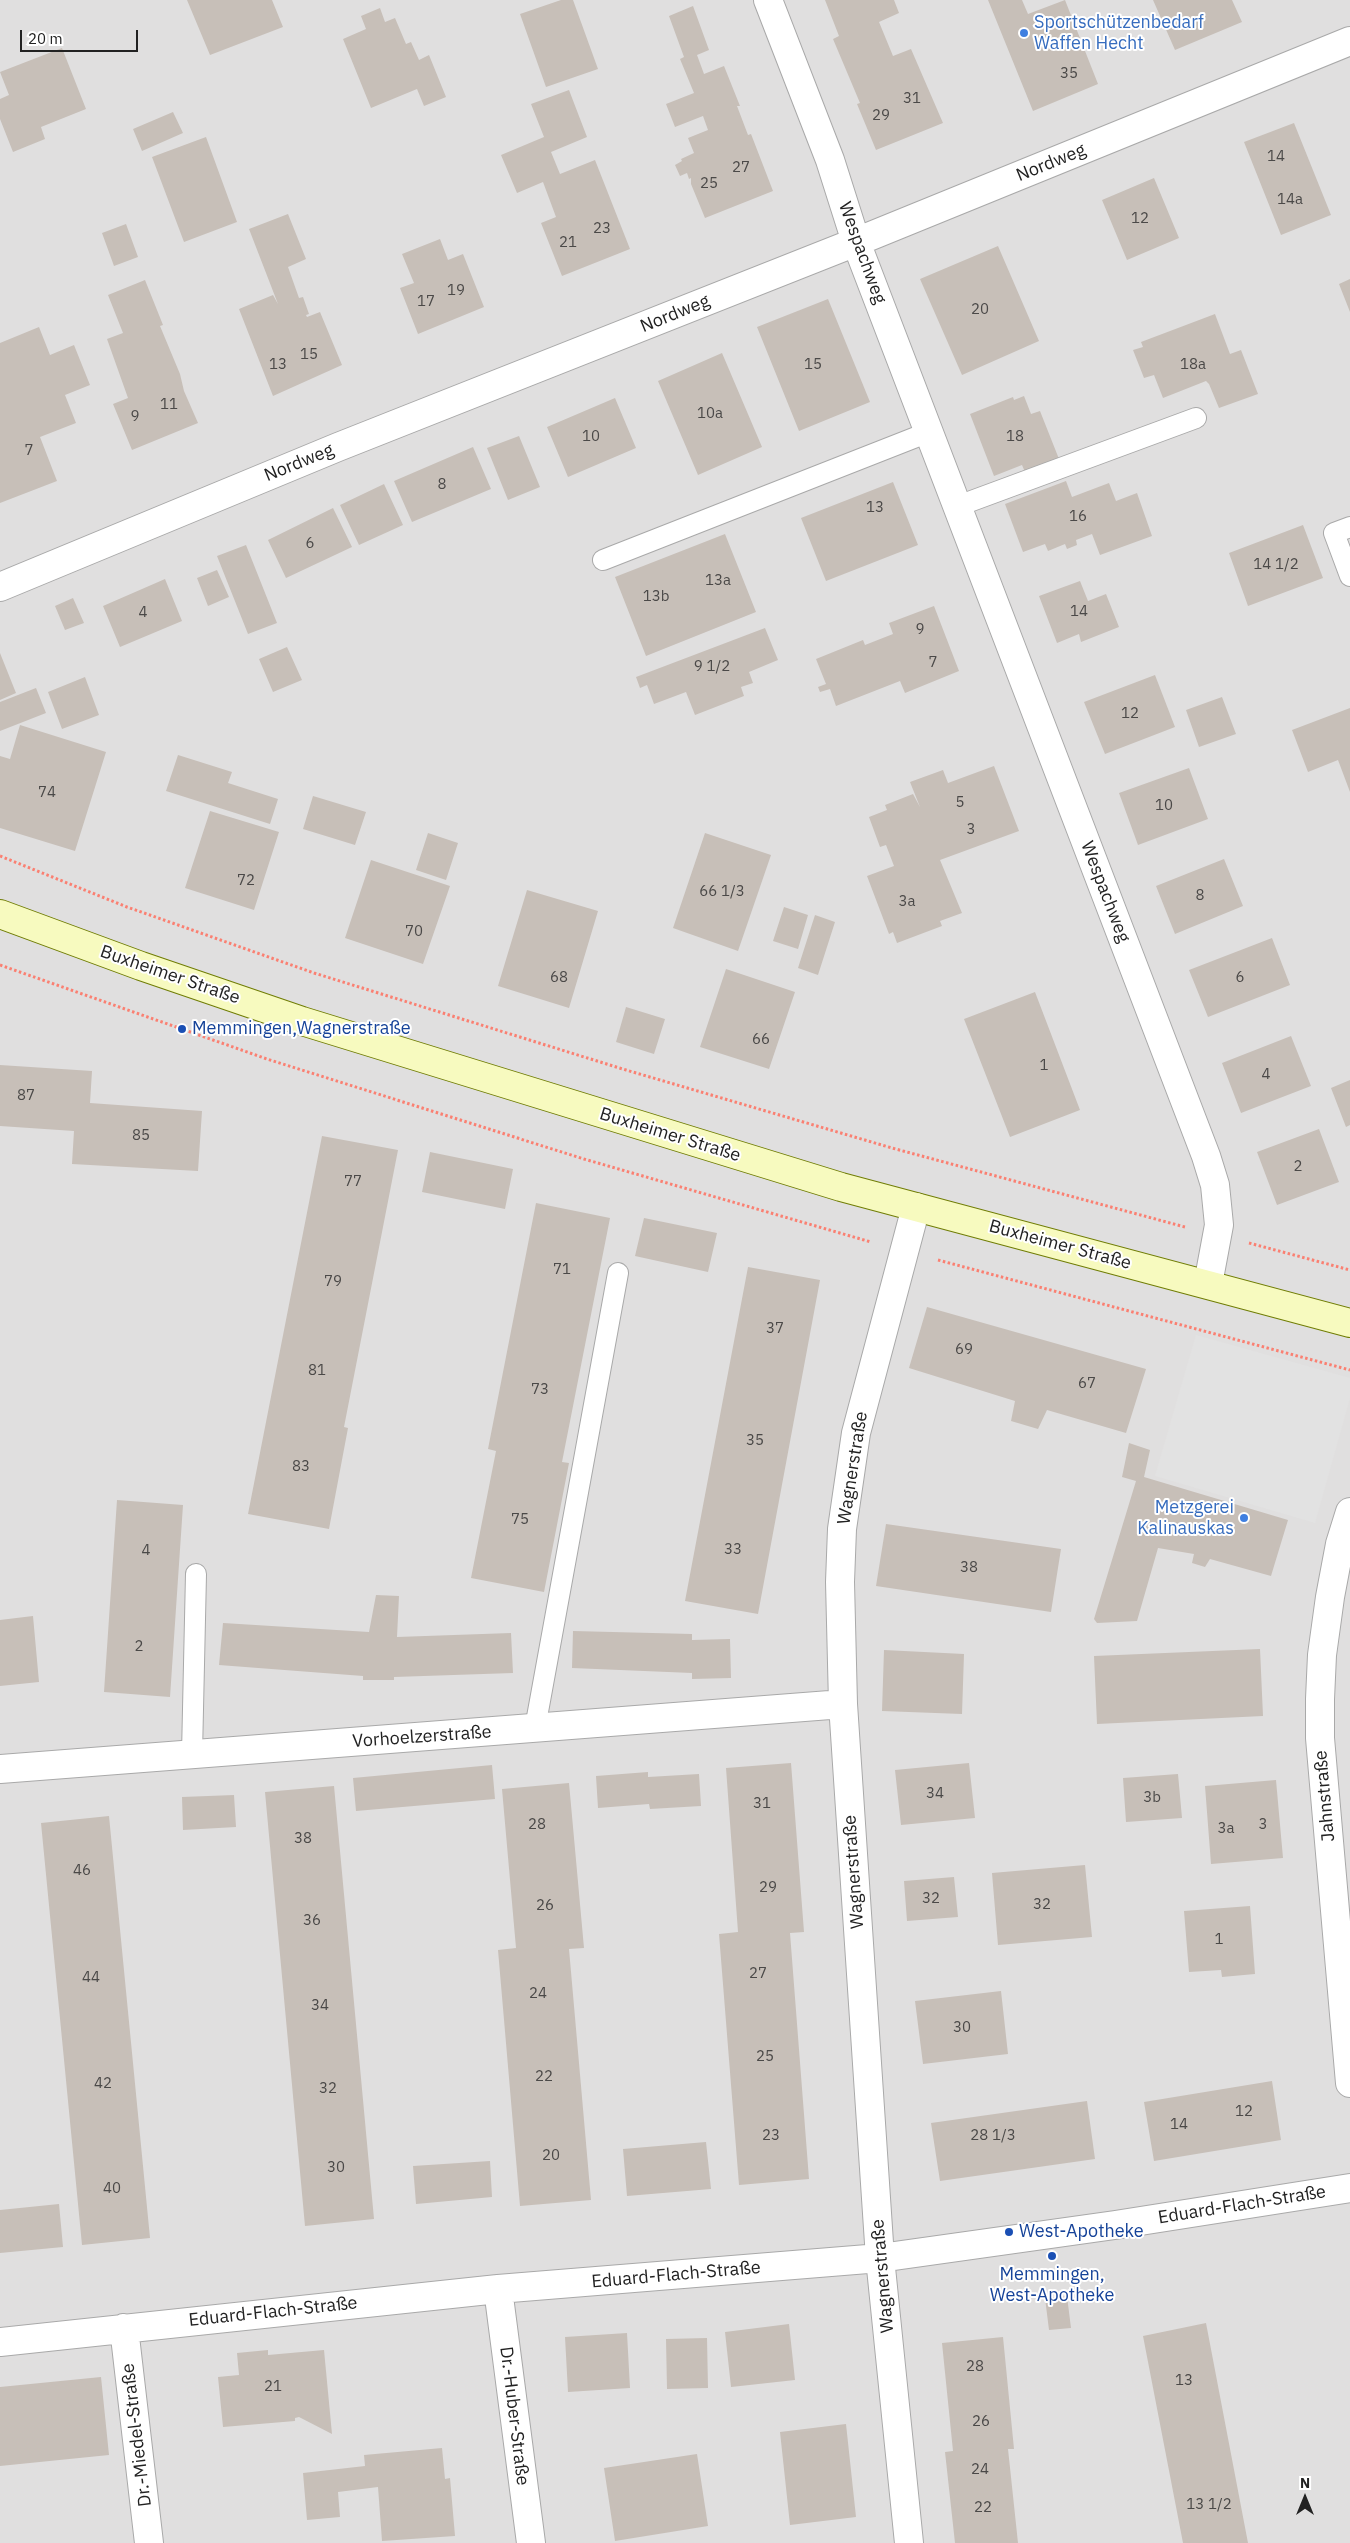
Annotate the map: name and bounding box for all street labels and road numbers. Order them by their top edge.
street label: Nordweg [1013,139,1089,187]
street label: Wespachweg [834,199,890,307]
street label: Nordweg [637,290,713,338]
street label: Nordweg [261,439,337,487]
street label: Wespachweg [1076,838,1134,946]
street label: Buxheimer Straße [97,941,243,1009]
street label: Buxheimer Straße [597,1103,743,1167]
street label: Buxheimer Straße [986,1216,1134,1274]
street label: Wagnerstraße [833,1410,873,1526]
street label: Vorhoelzerstraße [352,1721,492,1753]
street label: Jahnstraße [1310,1749,1340,1843]
street label: Wagnerstraße [839,1814,869,1930]
street label: Eduard-Flach-Straße [1157,2181,1327,2229]
street label: Wagnerstraße [867,2218,899,2334]
street label: Eduard-Flach-Straße [591,2257,761,2293]
street label: Eduard-Flach-Straße [187,2292,359,2332]
street label: Dr.-Huber-Straße [495,2345,533,2487]
street label: Dr.-Miedel-Straße [117,2362,157,2508]

